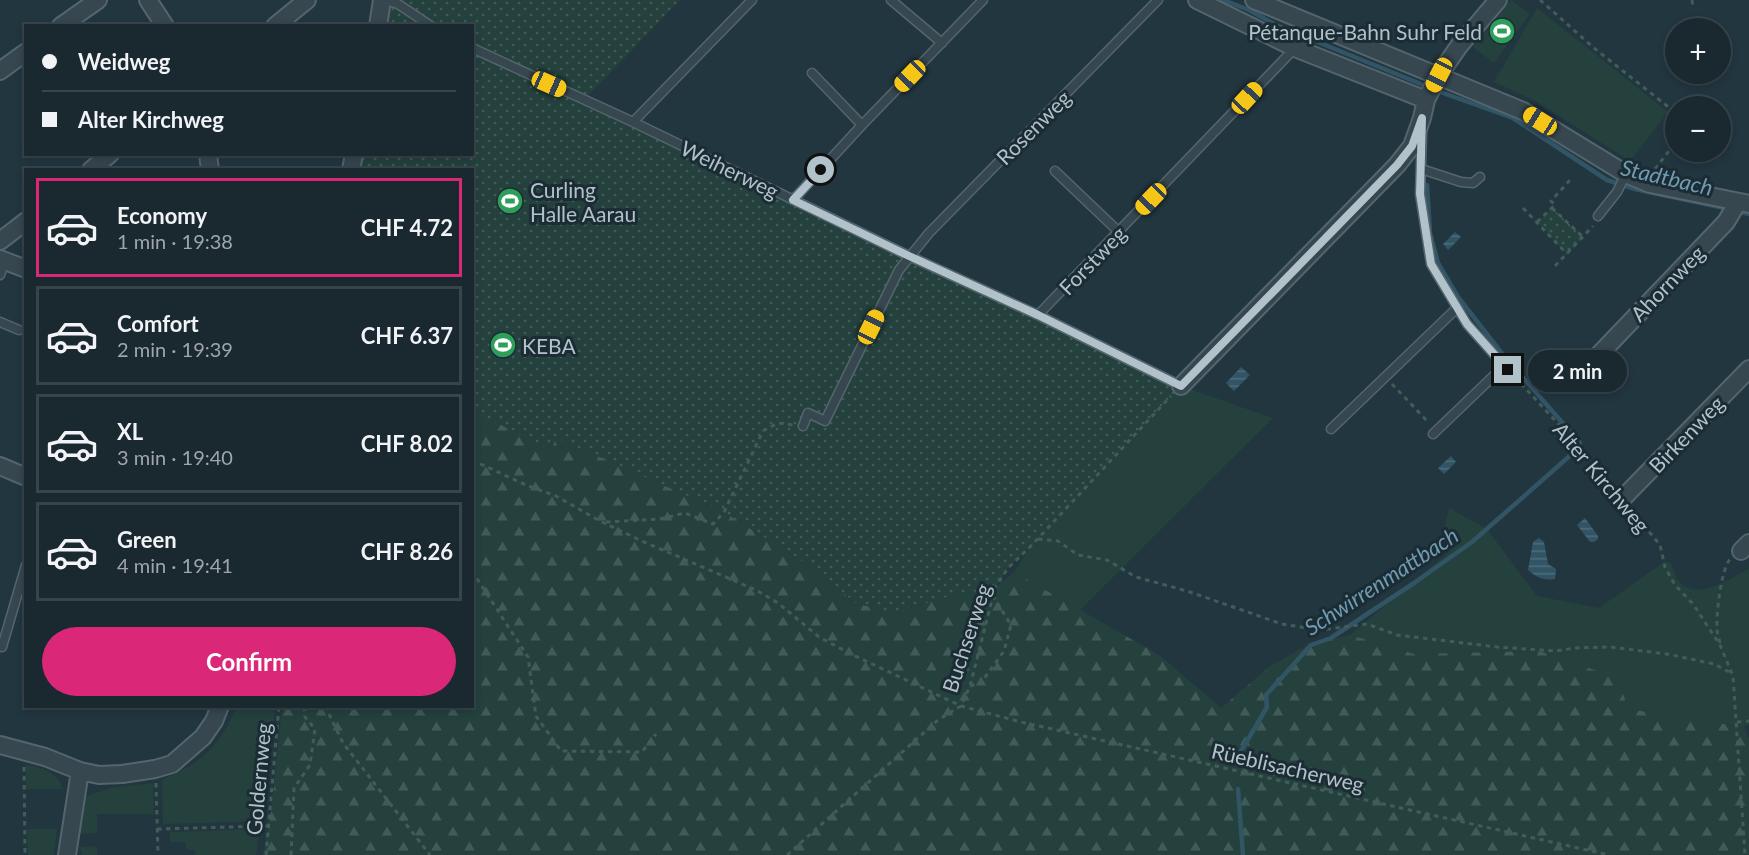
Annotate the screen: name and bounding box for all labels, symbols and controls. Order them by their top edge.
sports icon: Pétanque-Bahn Suhr Feld [1487,16,1517,46]
map controls [1665,18,1731,162]
button: + [1665,18,1731,84]
place label: Pétanque-Bahn Suhr Feld [1248,19,1482,44]
text: Weidweg [78,48,170,75]
car [1423,55,1455,95]
car [891,57,929,95]
car [529,68,569,100]
car [1228,79,1266,117]
street label: Rosenweg [991,85,1075,169]
button: − [1665,96,1731,162]
car [1520,104,1560,138]
text: Alter Kirchweg [78,106,224,133]
street label: Weiherweg [677,135,783,203]
water label: Stadtbach [1618,153,1716,201]
route start [807,156,834,183]
place label: Curling Halle Aarau [530,177,636,226]
car [1132,180,1170,218]
sports icon: Curling Halle Aarau [495,186,525,216]
icon: car [45,201,99,255]
text: Economy [117,202,207,229]
text: CHF 4.72 [361,214,453,241]
street label: Forstweg [1053,221,1131,299]
text: 1 min · 19:38 [117,229,233,253]
street label: Ahornweg [1625,240,1709,326]
car [855,307,887,347]
icon: car [45,309,99,363]
text: Comfort [117,310,199,337]
text: CHF 6.37 [361,322,453,349]
sports icon: KEBA [488,330,518,360]
place label: KEBA [522,333,576,358]
text: 2 min · 19:39 [117,337,233,361]
callout: 2 min [1529,349,1628,391]
route end [1494,356,1521,383]
text: 2 min [1553,359,1602,383]
street label: Birkenweg [1643,390,1729,478]
icon: car [45,417,99,471]
street label: Alter Kirchweg [1549,417,1655,537]
text: XL [117,418,143,445]
text: CHF 8.02 [361,430,453,457]
text: 3 min · 19:40 [117,445,233,469]
water label: Schwirrenmattbach [1299,521,1463,641]
icon: car [45,525,99,579]
text: Green [117,526,177,553]
text: CHF 8.26 [361,538,453,565]
text: 4 min · 19:41 [117,553,233,577]
street label: Buchserweg [937,580,995,696]
button: Confirm [42,627,456,696]
street label: Goldernweg [241,722,275,836]
street label: Rüeblisacherweg [1209,737,1367,797]

